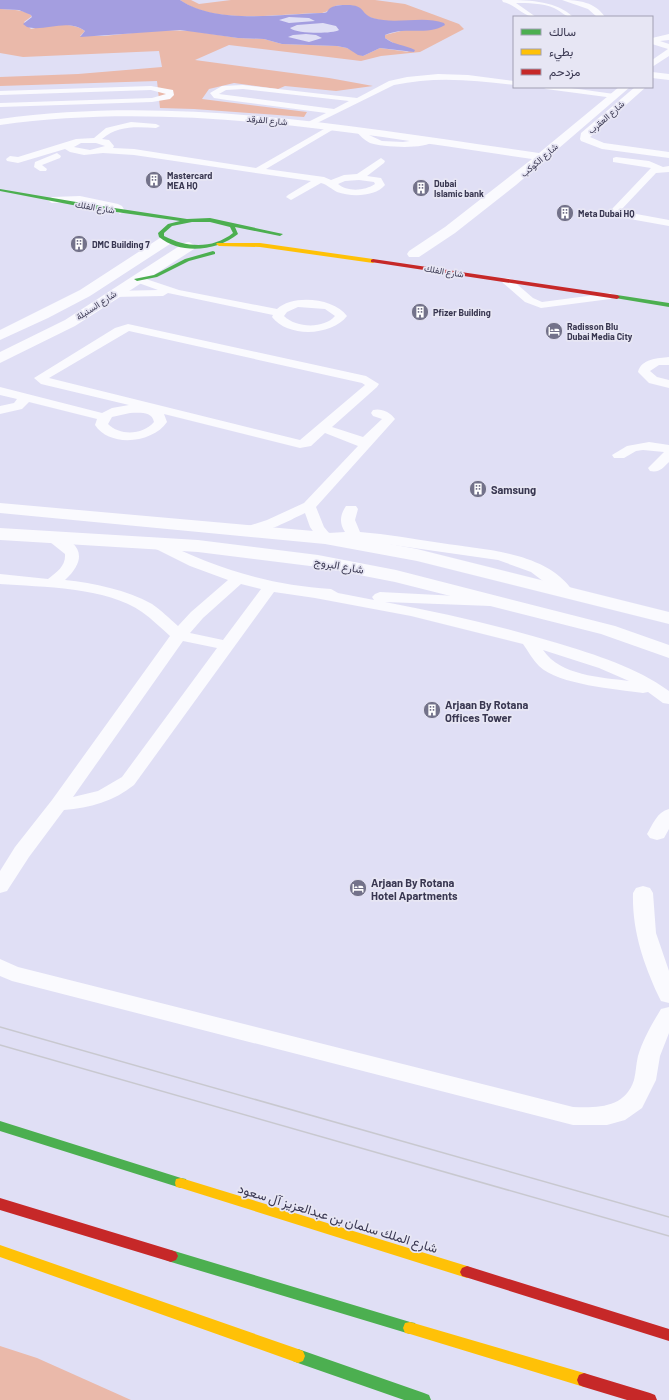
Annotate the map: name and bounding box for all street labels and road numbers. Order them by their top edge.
street label: شارع العقرب [585,98,627,137]
street label: شارع الفرقد [246,113,288,128]
street label: شارع الكوكب [518,141,560,180]
street label: شارع الفلك [74,198,116,217]
street label: شارع الفلك [423,262,465,281]
street label: شارع السنبلة [74,288,119,323]
street label: شارع البروج [313,554,365,578]
street label: شارع الملك سلمان بن عبدالعزيز آل سعود [236,1180,440,1258]

